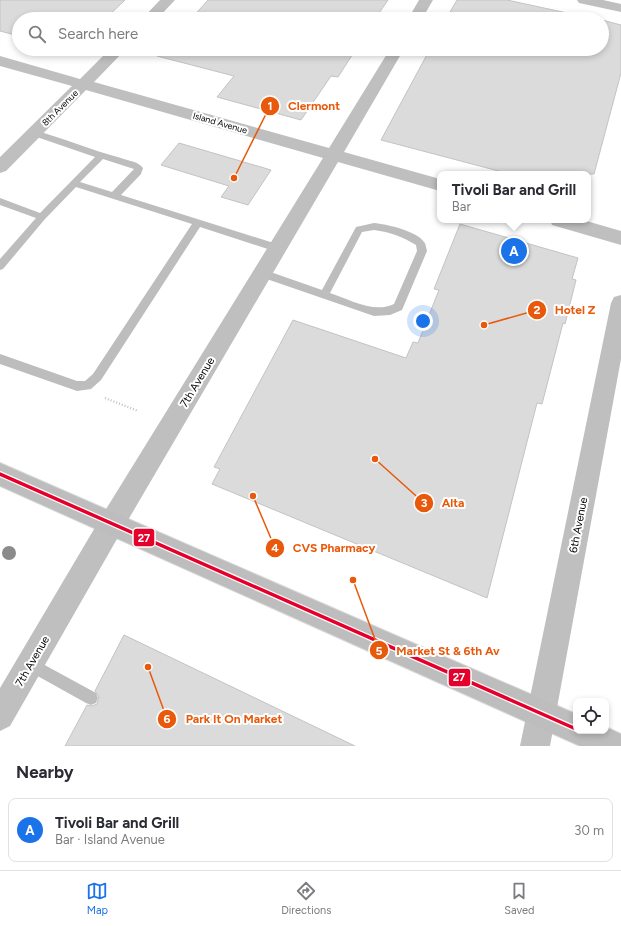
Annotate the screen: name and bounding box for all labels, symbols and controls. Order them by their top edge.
search box [12,12,609,56]
icon: search [26,23,48,45]
text: Search here [58,25,138,43]
street label: 8th Avenue [39,87,80,128]
callout: Clermont [260,94,348,118]
text: 1 [267,99,273,113]
text: Clermont [288,99,340,113]
street label: Island Avenue [192,109,249,136]
popup [437,171,591,223]
text: Tivoli Bar and Grill [452,181,576,199]
text: Bar [452,199,471,214]
pin: A [501,236,527,266]
callout: Hotel Z [527,298,604,322]
text: 2 [534,303,541,317]
text: Hotel Z [555,303,596,317]
your location [413,311,433,331]
street label: 7th Avenue [177,355,217,410]
callout: Alta [414,491,472,515]
text: 3 [421,496,428,510]
text: Alta [442,496,464,510]
street label: 6th Avenue [567,496,590,554]
line badge: 27 [133,528,155,547]
text: 27 [138,532,150,545]
callout: CVS Pharmacy [265,536,383,560]
text: 4 [271,541,279,555]
text: CVS Pharmacy [293,541,375,555]
street label: 7th Avenue [13,634,52,689]
callout: Market St & 6th Av [369,638,508,662]
text: 5 [376,644,383,658]
text: Market St & 6th Av [396,644,500,658]
line badge: 27 [448,668,471,687]
text: 27 [453,671,465,684]
map controls [573,698,609,734]
button: locate [573,698,609,734]
callout: Park It On Market [157,707,290,731]
text: 6 [164,712,171,726]
text: Park It On Market [186,712,282,726]
text: Nearby [16,762,74,782]
text: Tivoli Bar and Grill [55,814,179,832]
text: A [25,823,35,838]
text: 30 m [574,823,604,838]
text: Bar · Island Avenue [55,832,165,847]
tab: Map [86,880,108,917]
tab: Directions [281,880,331,917]
tab: Saved [504,880,535,917]

